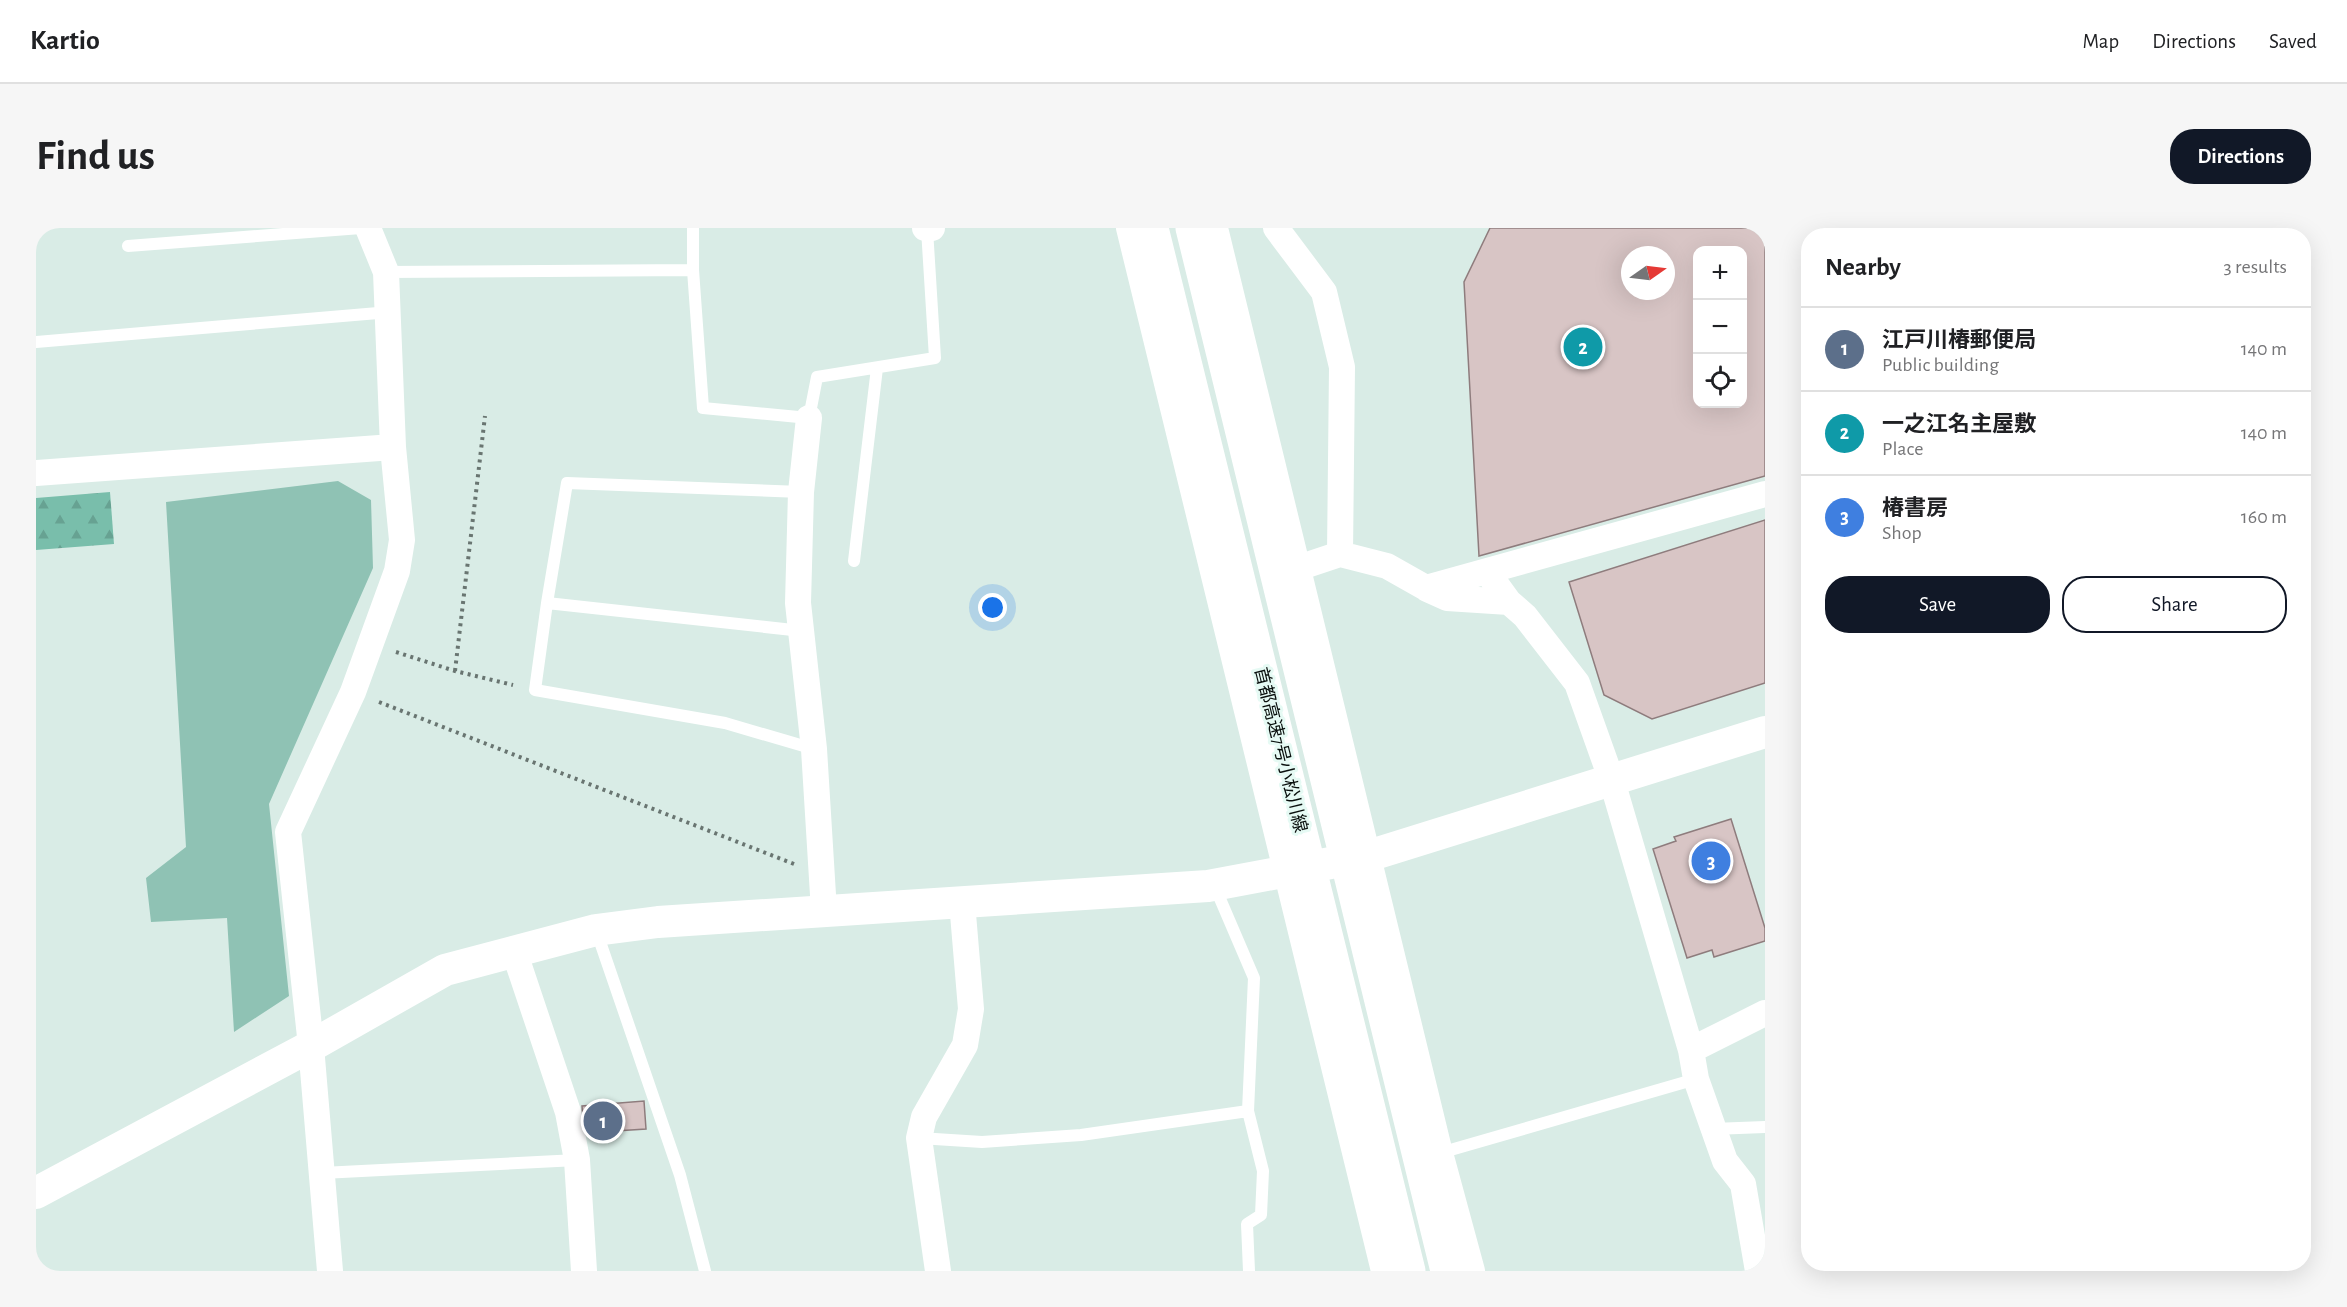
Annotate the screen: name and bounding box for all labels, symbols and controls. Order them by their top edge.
text: Kartio [30,27,100,55]
text: Map [2083,31,2119,52]
text: Directions [2152,31,2236,52]
text: Saved [2269,31,2317,52]
button: Directions [2170,129,2311,184]
text: Find us [36,135,155,177]
north arrow [1621,246,1675,300]
map controls [1693,246,1747,408]
button: + [1693,246,1747,300]
text: Nearby [1825,254,1901,280]
text: 3 results [2223,257,2287,277]
button: − [1693,300,1747,354]
pin: 2 [1564,324,1602,370]
text: 江戸川椿郵便局 [1882,329,2036,351]
text: 1 [1841,339,1848,359]
text: 140 m [2241,339,2287,359]
button: locate [1693,354,1747,408]
text: Public building [1882,355,1999,375]
text: 一之江名主屋敷 [1882,413,2036,435]
text: 2 [1840,423,1849,443]
text: 140 m [2241,423,2287,443]
text: Place [1882,439,1923,459]
text: 椿書房 [1882,497,1948,519]
text: 3 [1840,507,1849,527]
text: 160 m [2241,507,2287,527]
text: Shop [1882,523,1922,543]
button: Save [1825,576,2050,633]
button: Share [2062,576,2287,633]
your location [978,593,1007,622]
street label: 首都高速7号小松川線 [1251,665,1311,834]
pin: 3 [1692,838,1730,884]
pin: 1 [584,1098,622,1144]

